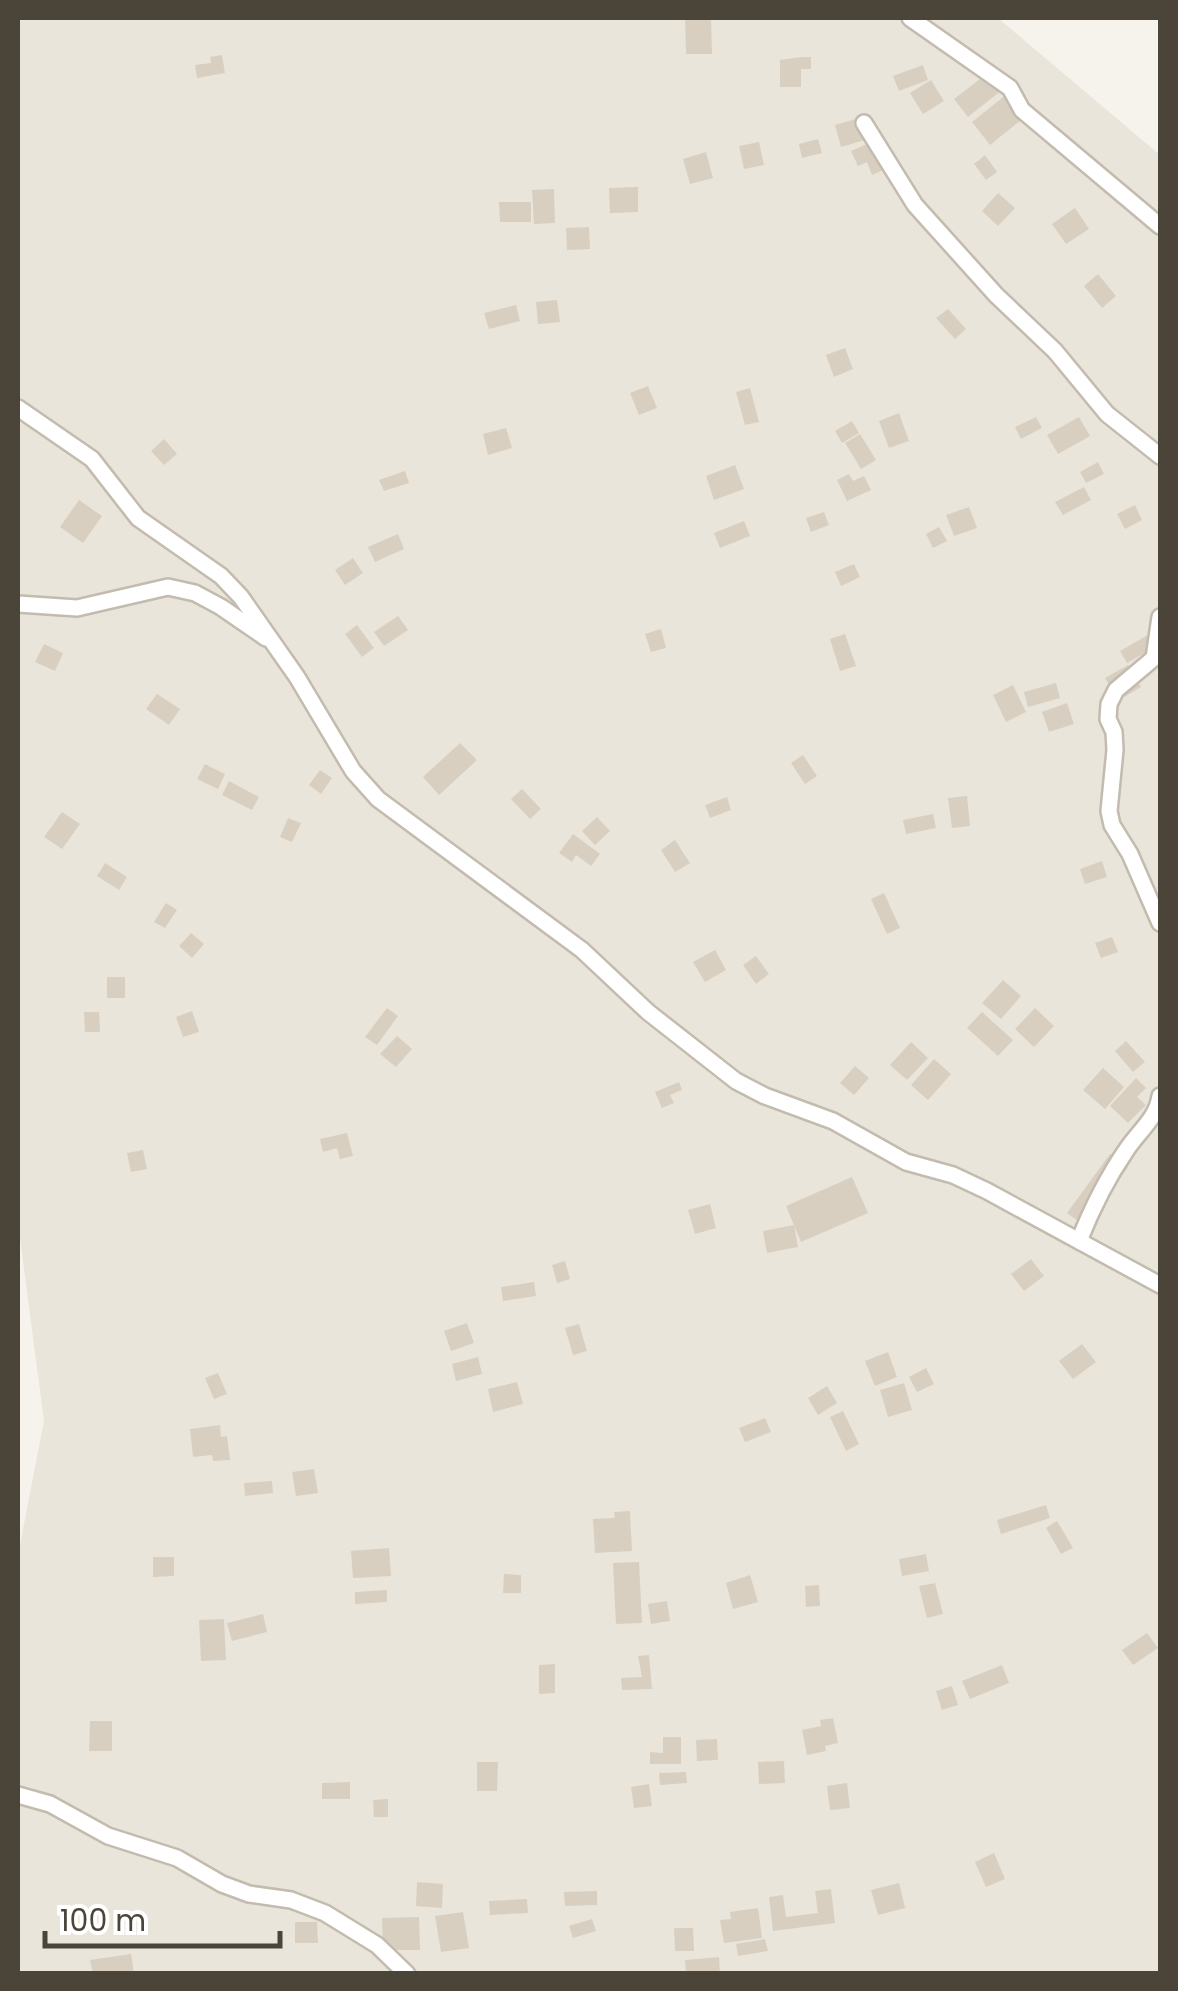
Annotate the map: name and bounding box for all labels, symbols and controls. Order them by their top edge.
scale bar [45,1886,280,1948]
text: 100 m [60,1899,146,1942]

